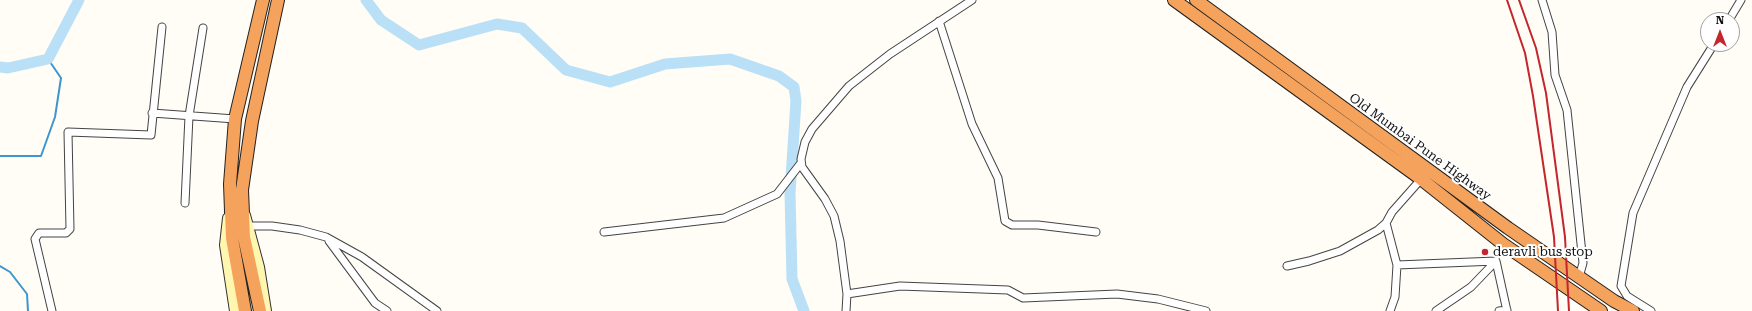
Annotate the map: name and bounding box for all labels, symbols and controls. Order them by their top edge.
north arrow [1700,12,1740,52]
text: N [1716,14,1724,27]
street label: Old Mumbai Pune Highway [1346,90,1494,204]
place label: deravli bus stop [1493,244,1593,260]
marker: deravli bus stop [1480,247,1490,257]

